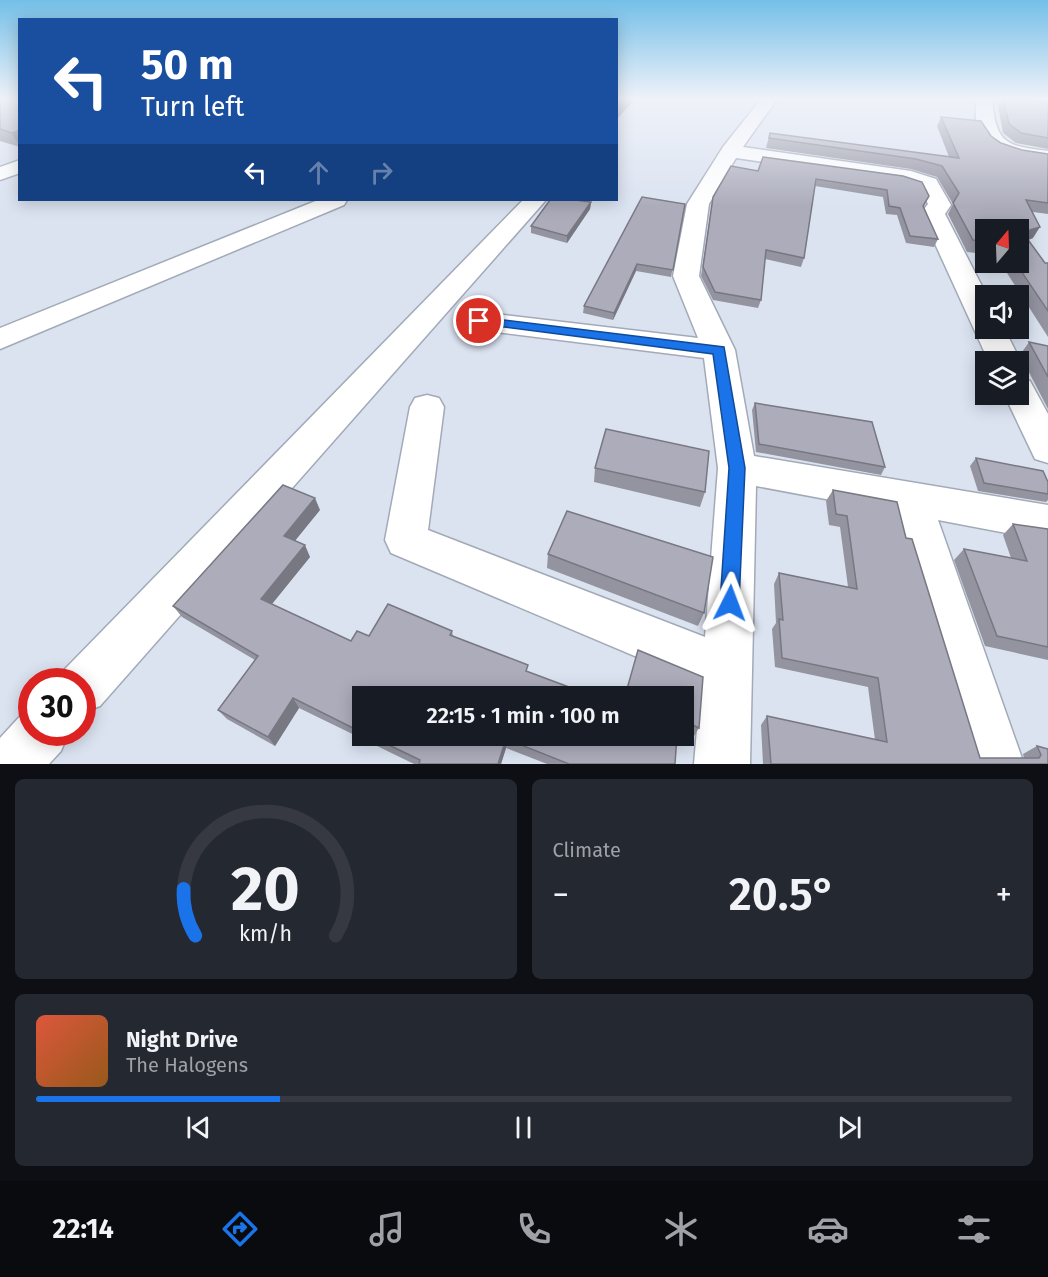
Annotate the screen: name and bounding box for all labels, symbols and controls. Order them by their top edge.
text: 50 m [141,40,234,90]
icon: left [42,42,120,120]
text: Turn left [141,91,244,123]
icon: left [239,156,272,189]
icon: ahead [302,156,335,189]
icon: right [365,156,398,189]
north arrow [975,219,1029,273]
map controls [975,219,1029,405]
button: sound [975,285,1029,339]
pin [453,295,504,346]
icon: arrive [462,304,495,337]
button: layers [975,351,1029,405]
position arrow [698,571,762,635]
speed limit sign: 30 [18,668,96,746]
text: 22:15 · 1 min · 100 m [426,702,620,729]
text: Climate [553,838,621,862]
text: 20 [231,852,300,927]
text: 20.5° [729,868,836,922]
text: − [553,875,569,915]
text: + [996,875,1012,915]
text: km/h [239,921,292,947]
text: Night Drive [126,1026,238,1053]
text: The Halogens [126,1053,248,1077]
icon: previous [182,1111,215,1144]
icon: pause [507,1111,540,1144]
icon: next [833,1111,866,1144]
icon: directions [219,1208,261,1250]
icon: music [366,1208,408,1250]
icon: phone [513,1208,555,1250]
icon: climate [660,1208,702,1250]
icon: car [807,1208,849,1250]
icon: filters [953,1208,995,1250]
text: 22:14 [52,1213,114,1245]

